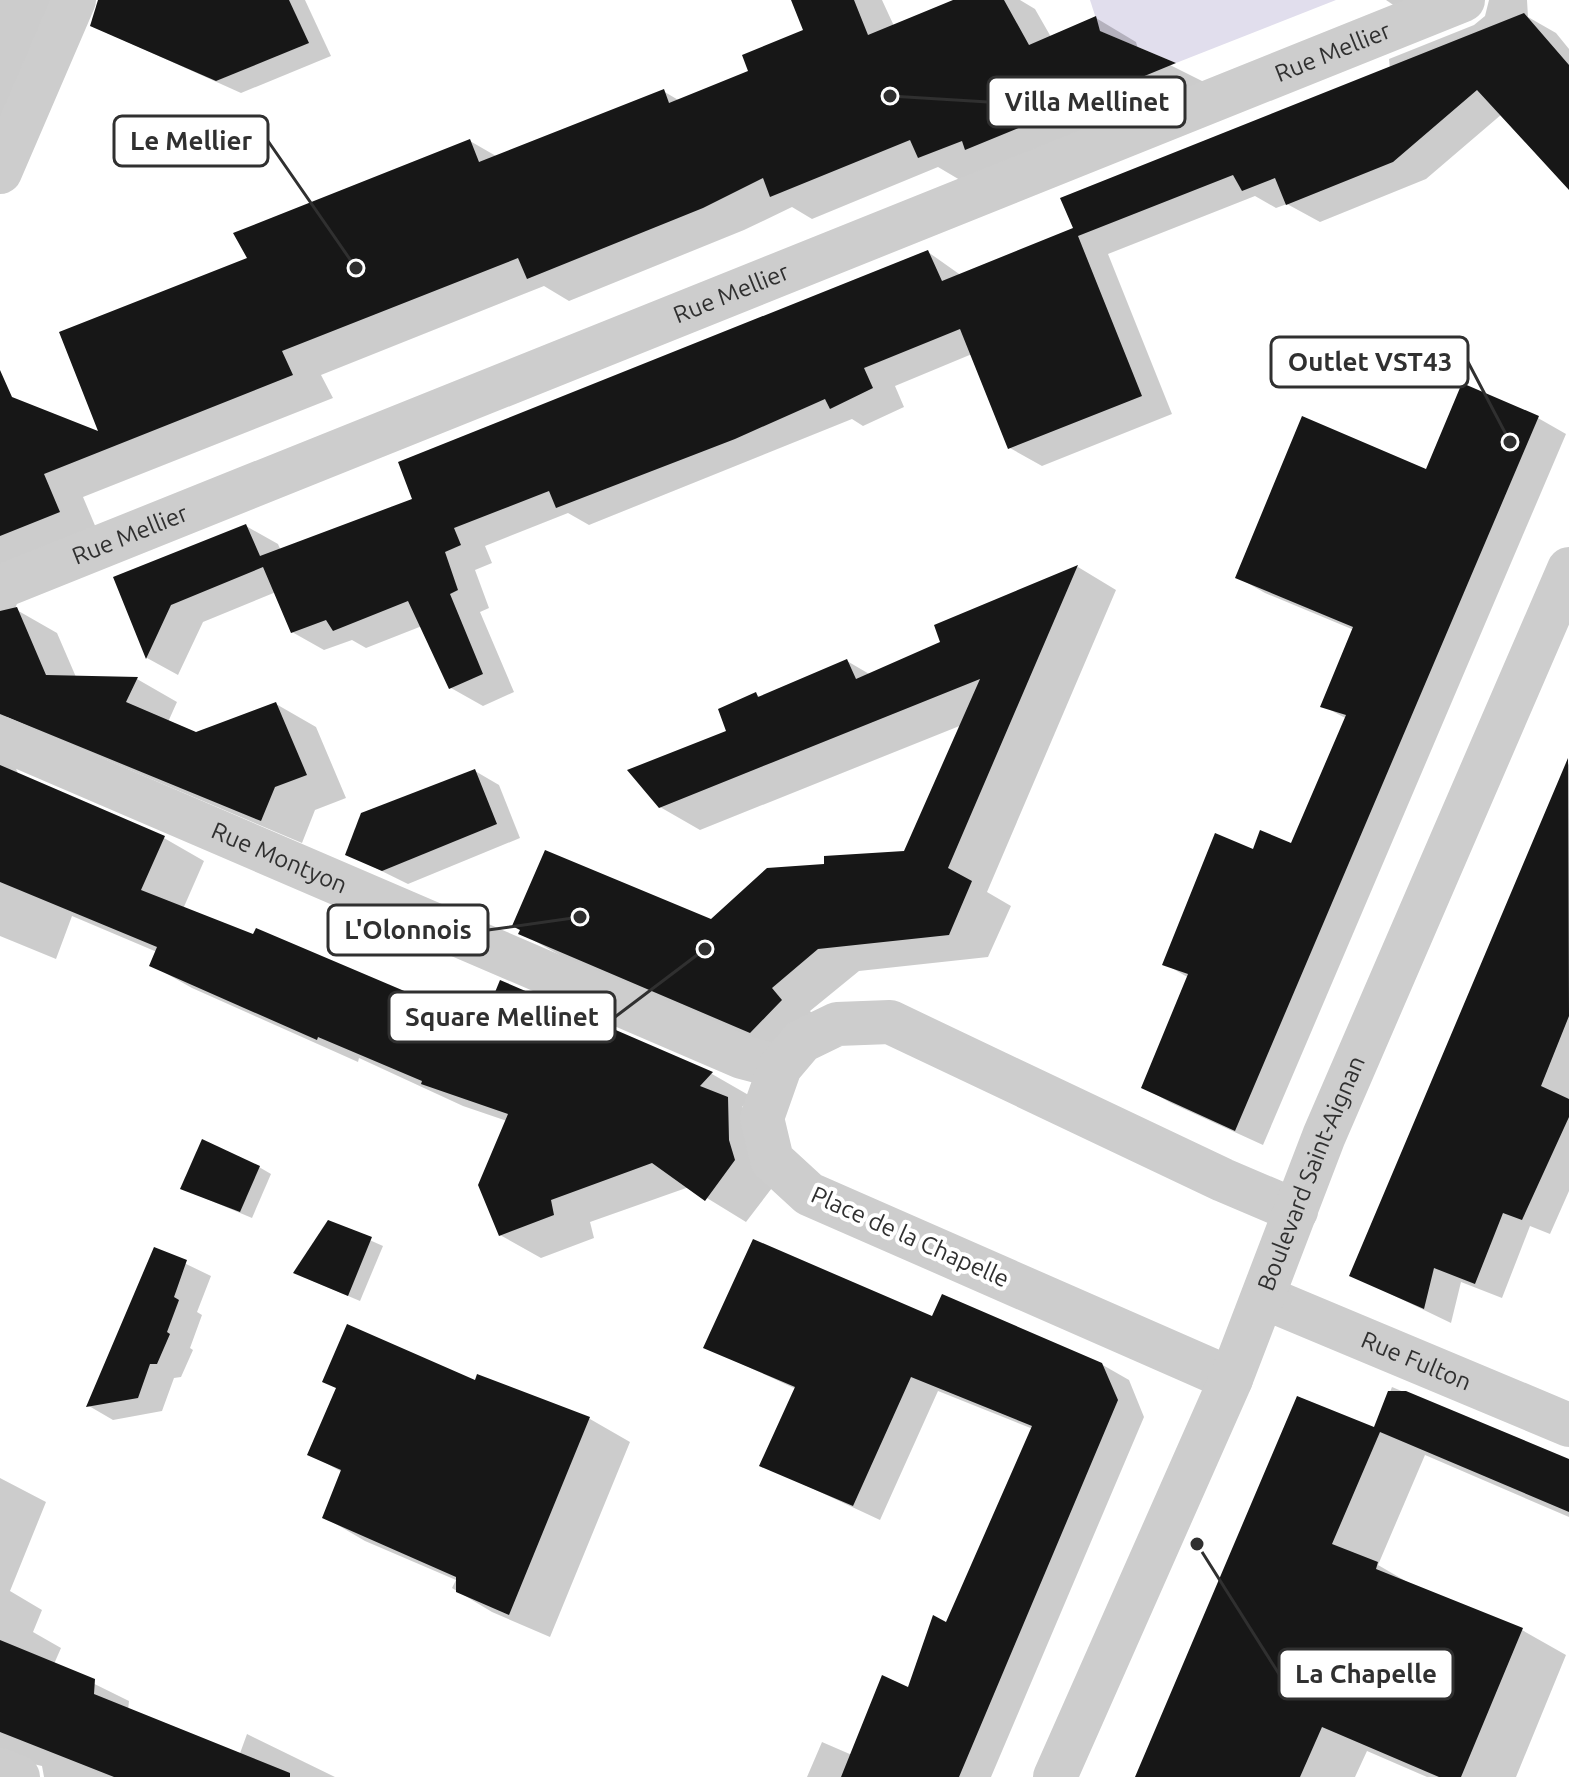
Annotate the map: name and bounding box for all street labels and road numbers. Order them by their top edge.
street label: Rue Mellier [1271,17,1394,87]
street label: Rue Mellier [669,258,793,328]
street label: Rue Mellier [68,499,192,570]
street label: Rue Montyon [208,817,351,899]
street label: Boulevard Saint-Aignan [1252,1052,1370,1294]
street label: Place de la Chapelle [807,1181,1013,1292]
street label: Rue Fulton [1357,1326,1475,1396]

